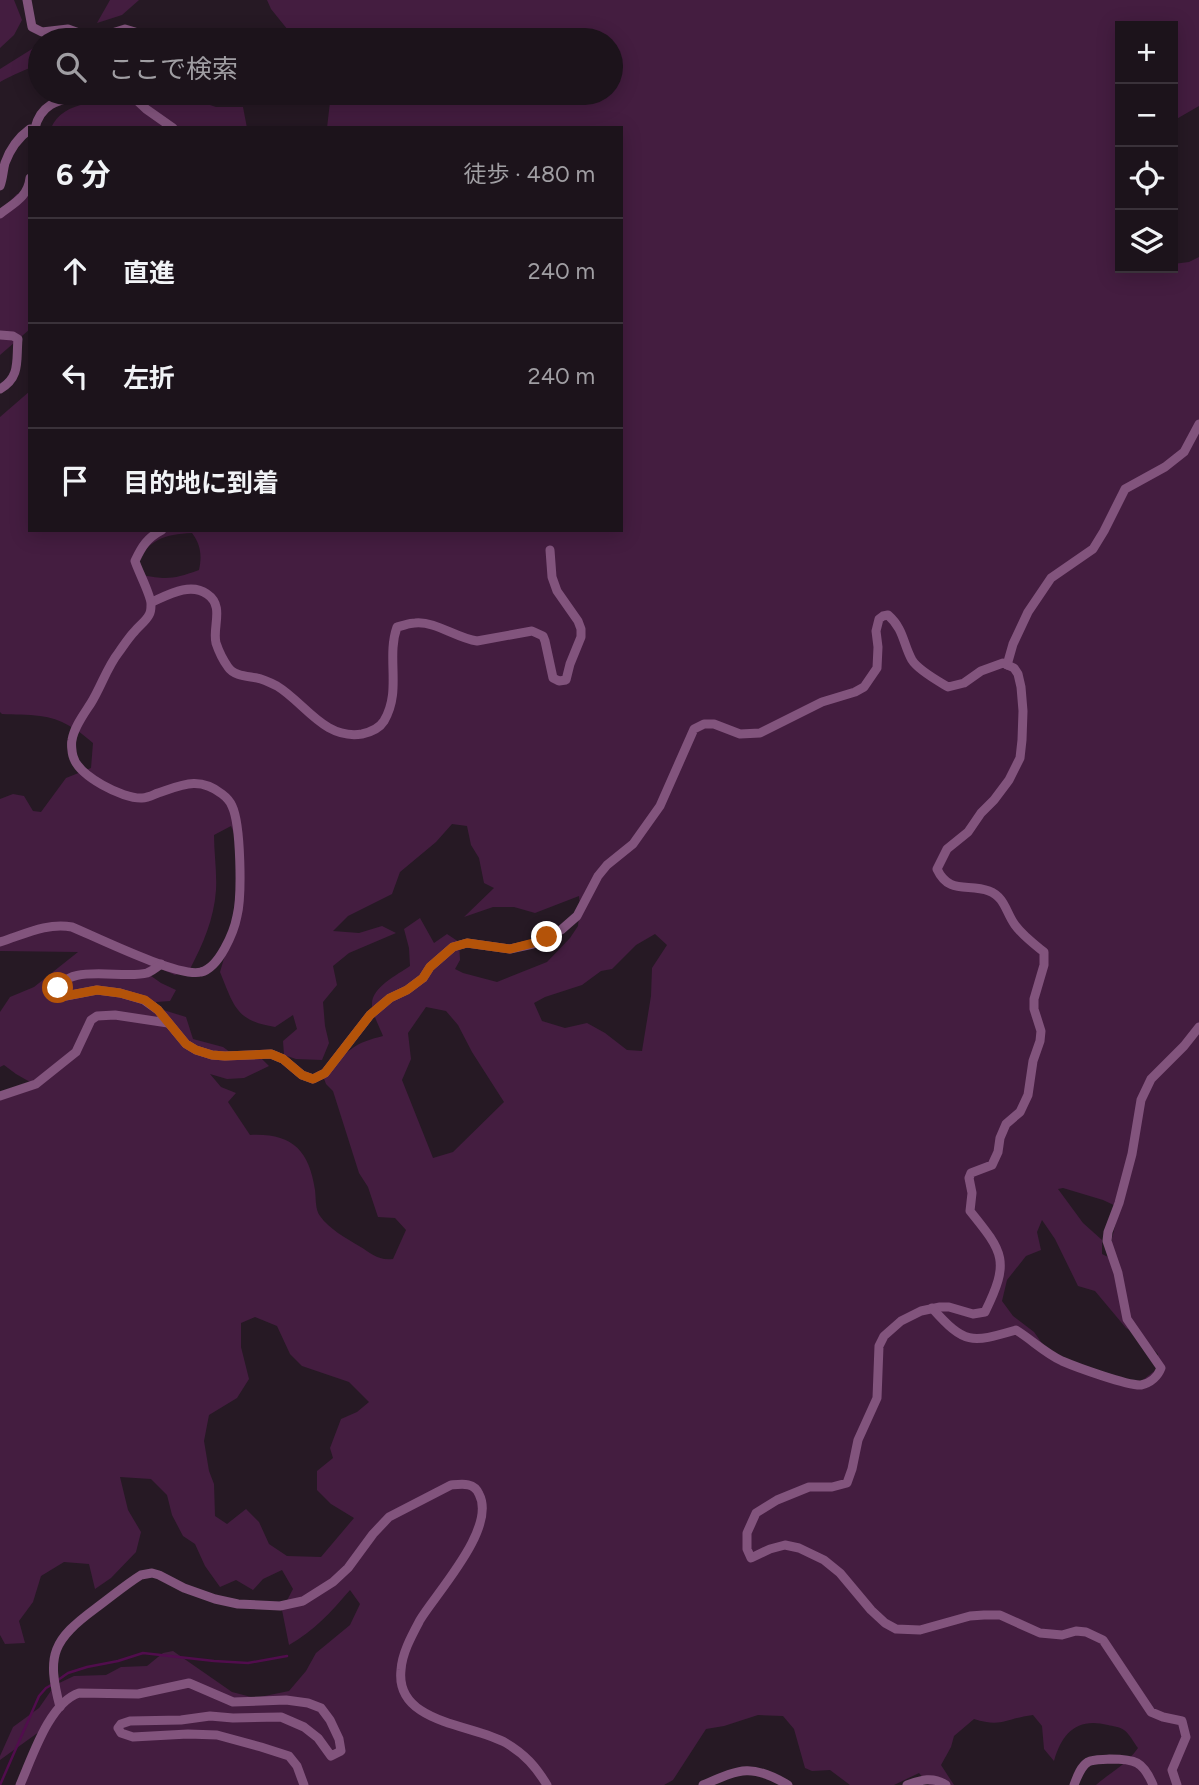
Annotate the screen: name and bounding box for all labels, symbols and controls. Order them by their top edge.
map controls [1115,21,1178,273]
button: + [1115,21,1178,84]
search box [28,28,623,105]
icon: search [52,48,90,86]
text: ここで検索 [108,53,238,85]
button: − [1115,84,1178,147]
button: locate [1115,147,1178,210]
text: 6 分 [56,156,111,193]
text: 徒歩 · 480 m [463,160,595,188]
button: layers [1115,210,1178,273]
icon: ahead [56,252,94,290]
text: 直進 [123,257,175,289]
text: 240 m [528,257,595,285]
icon: left [56,357,94,395]
text: 左折 [123,362,175,394]
text: 240 m [528,362,595,390]
icon: arrive [56,462,94,500]
text: 目的地に到着 [123,467,279,499]
route end [531,921,562,952]
route start [42,972,73,1003]

